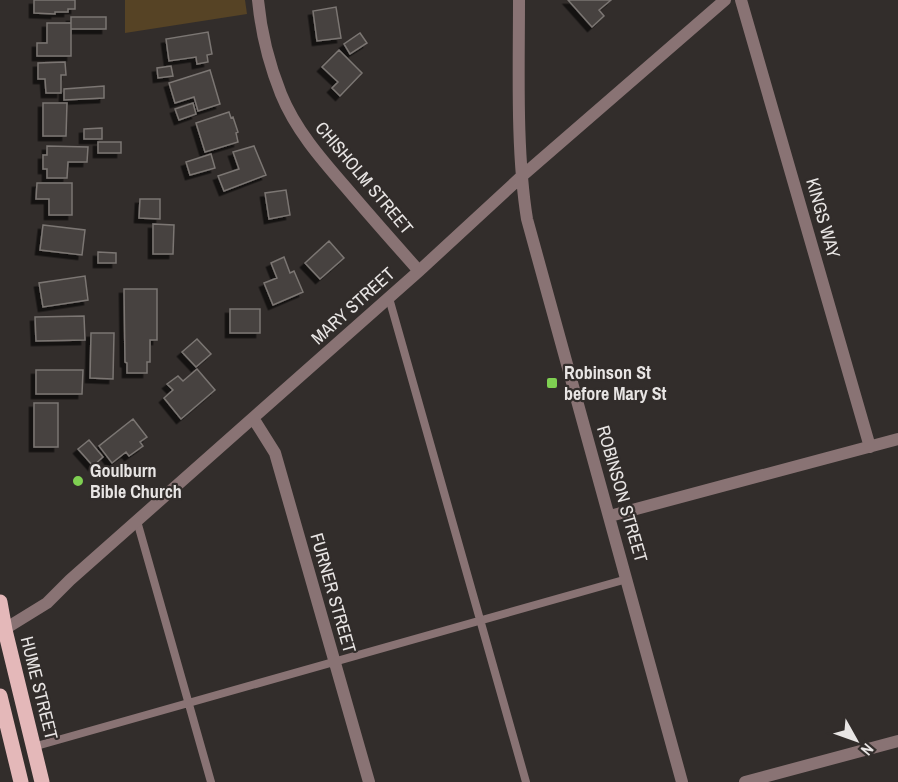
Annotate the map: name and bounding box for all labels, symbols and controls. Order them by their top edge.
street label: CHISHOLM STREET [310,116,419,239]
street label: KINGS WAY [800,175,847,261]
street label: MARY STREET [305,261,400,350]
place label: Robinson St before Mary St [564,360,667,406]
marker: Robinson St before Mary St [545,376,559,390]
street label: ROBINSON STREET [591,423,654,565]
place label: Goulburn Bible Church [90,458,182,504]
marker: Goulburn Bible Church [71,474,85,488]
street label: FURNER STREET [304,530,363,656]
street label: HUME STREET [15,634,64,742]
north arrow [826,710,886,770]
text: N [856,739,879,760]

